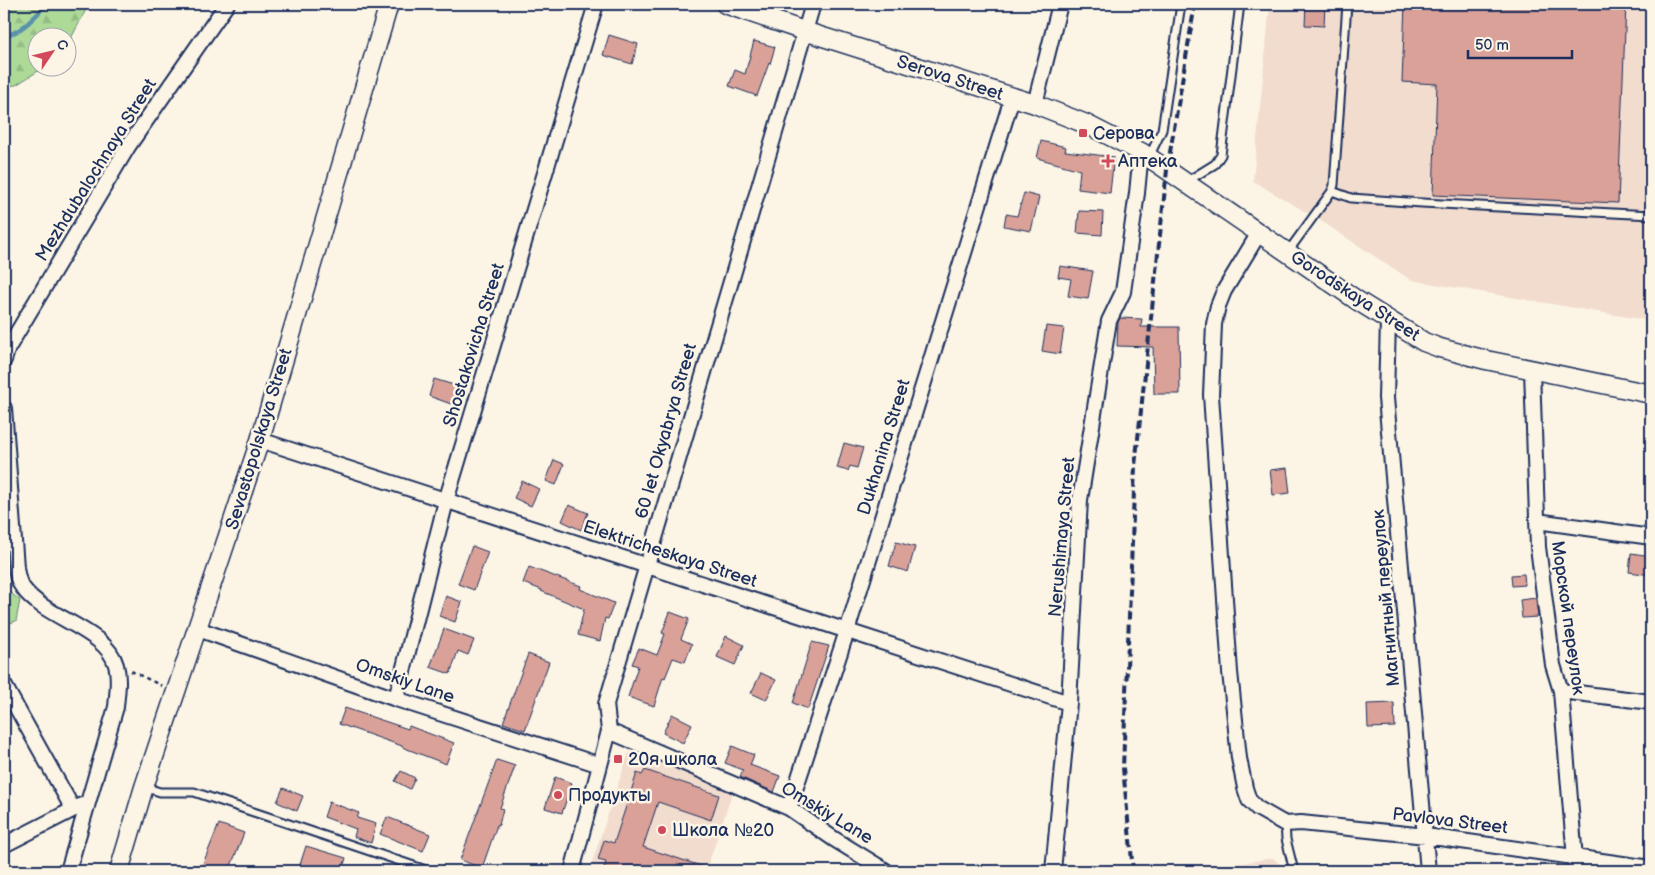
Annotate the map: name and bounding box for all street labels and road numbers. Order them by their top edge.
street label: Serova Street [894,51,1006,105]
street label: Mezhdubalochnaya Street [31,74,161,265]
street label: Gorodskaya Street [1286,246,1424,346]
street label: Shostakovicha Street [439,260,509,429]
street label: 60 let Okyabrya Street [631,340,701,521]
street label: Sevastopolskaya Street [221,345,297,532]
street label: Dukhanina Street [853,376,915,517]
street label: Nerushimaya Street [1045,456,1080,618]
street label: Магнитный переулок [1368,508,1404,687]
street label: Elektricheskaya Street [580,516,760,592]
street label: Морской переулок [1547,540,1589,697]
street label: Omskiy Lane [353,654,458,708]
street label: Omskiy Lane [777,777,877,849]
street label: Pavlova Street [1391,804,1509,839]

